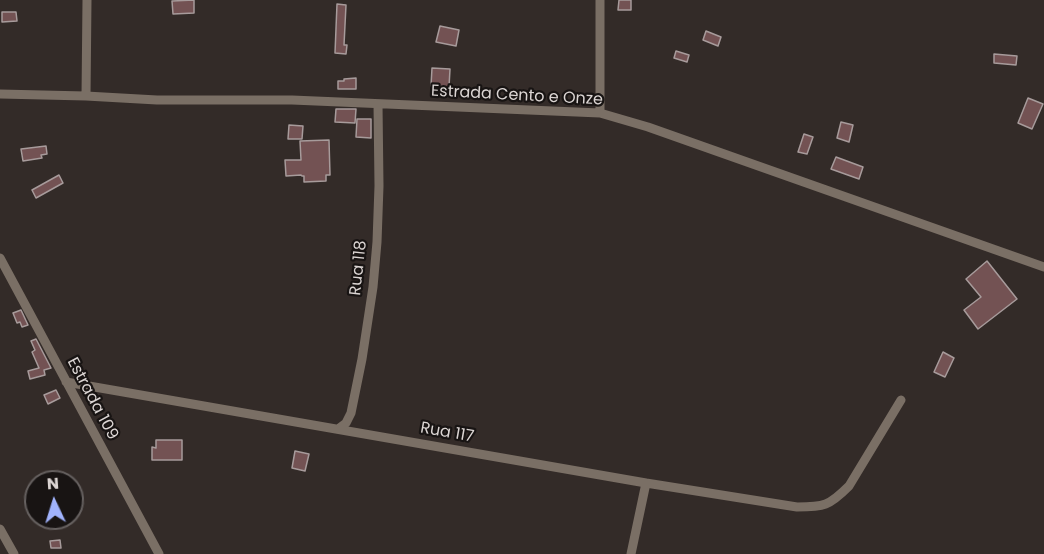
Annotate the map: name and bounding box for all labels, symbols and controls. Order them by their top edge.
street label: Estrada Cento e Onze [431,82,603,110]
street label: Rua 118 [347,239,371,297]
street label: Estrada 109 [62,355,122,443]
street label: Rua 117 [419,419,475,447]
north arrow [24,470,84,530]
text: N [46,472,60,495]

